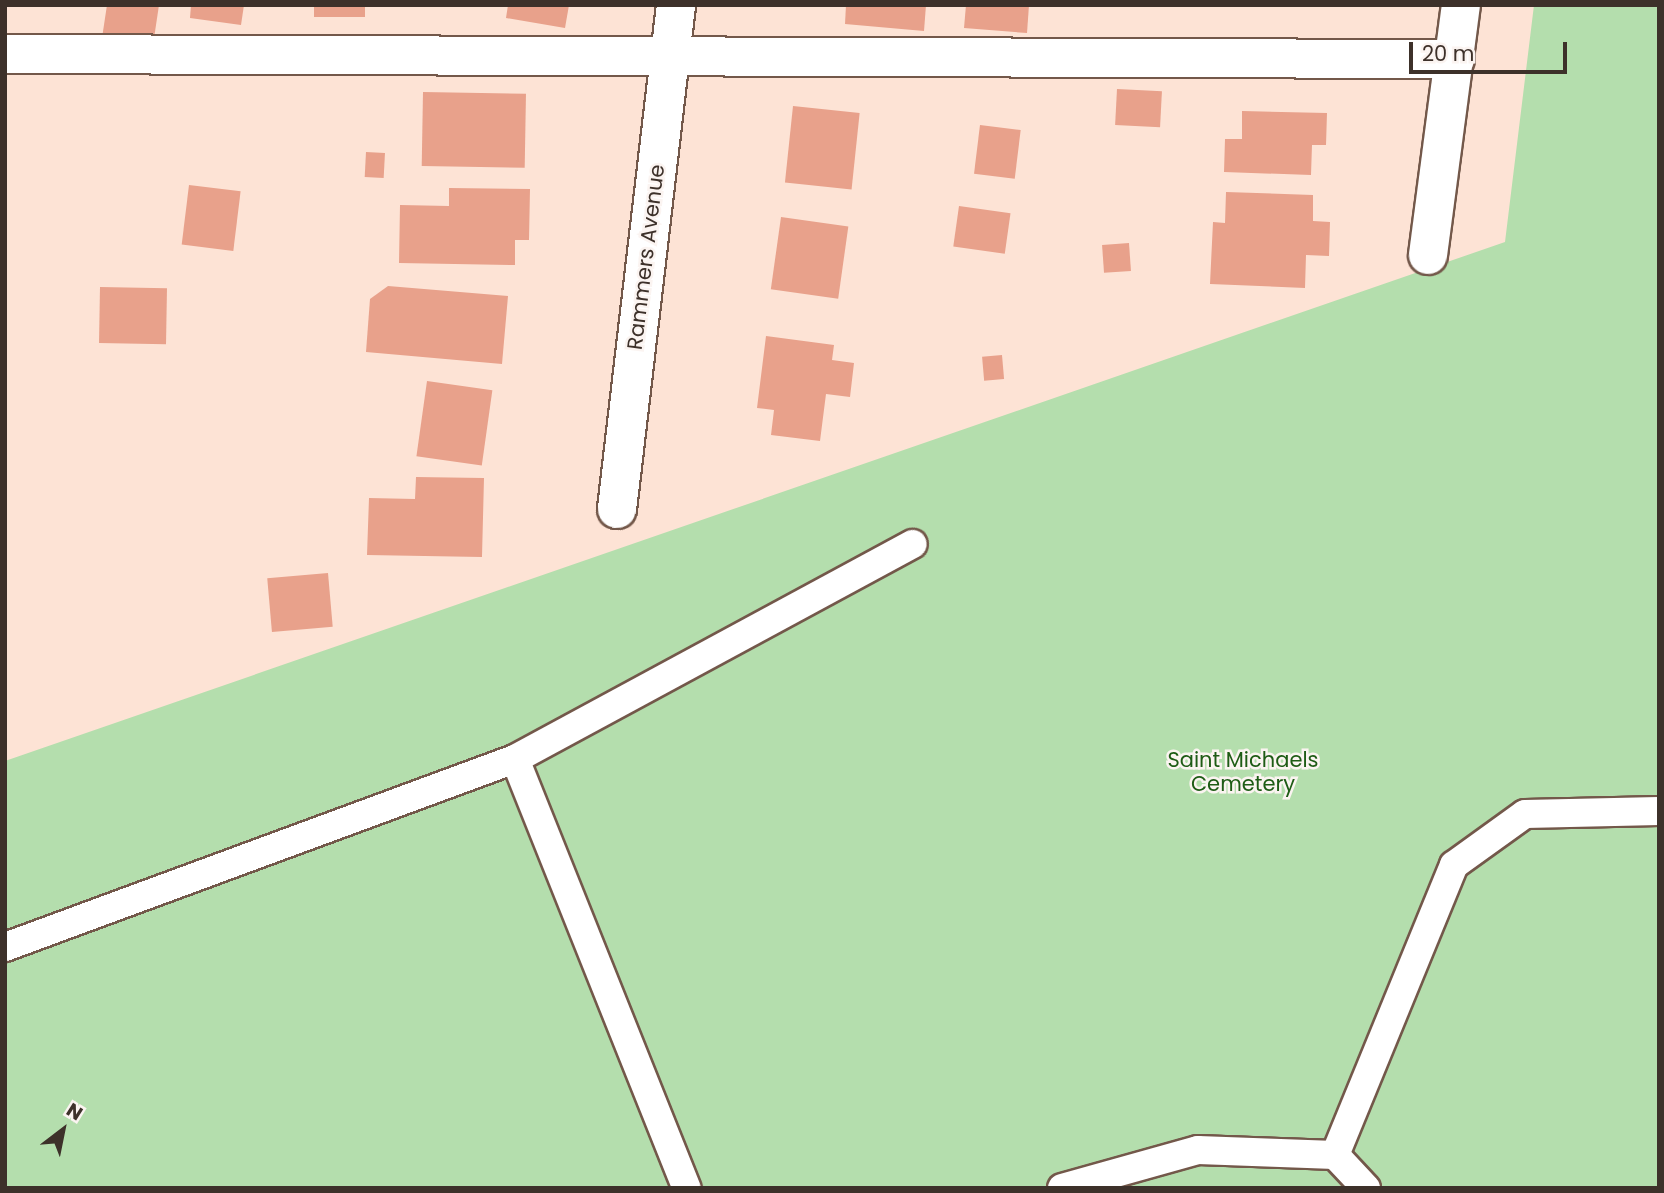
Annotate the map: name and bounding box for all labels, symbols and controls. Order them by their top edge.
scale bar [1412,28,1570,72]
text: 20 m [1422,39,1475,68]
street label: Rammers Avenue [622,163,670,351]
park label: Saint Michaels Cemetery [1167,747,1319,797]
north arrow [28,1095,98,1165]
text: N [61,1097,88,1127]

